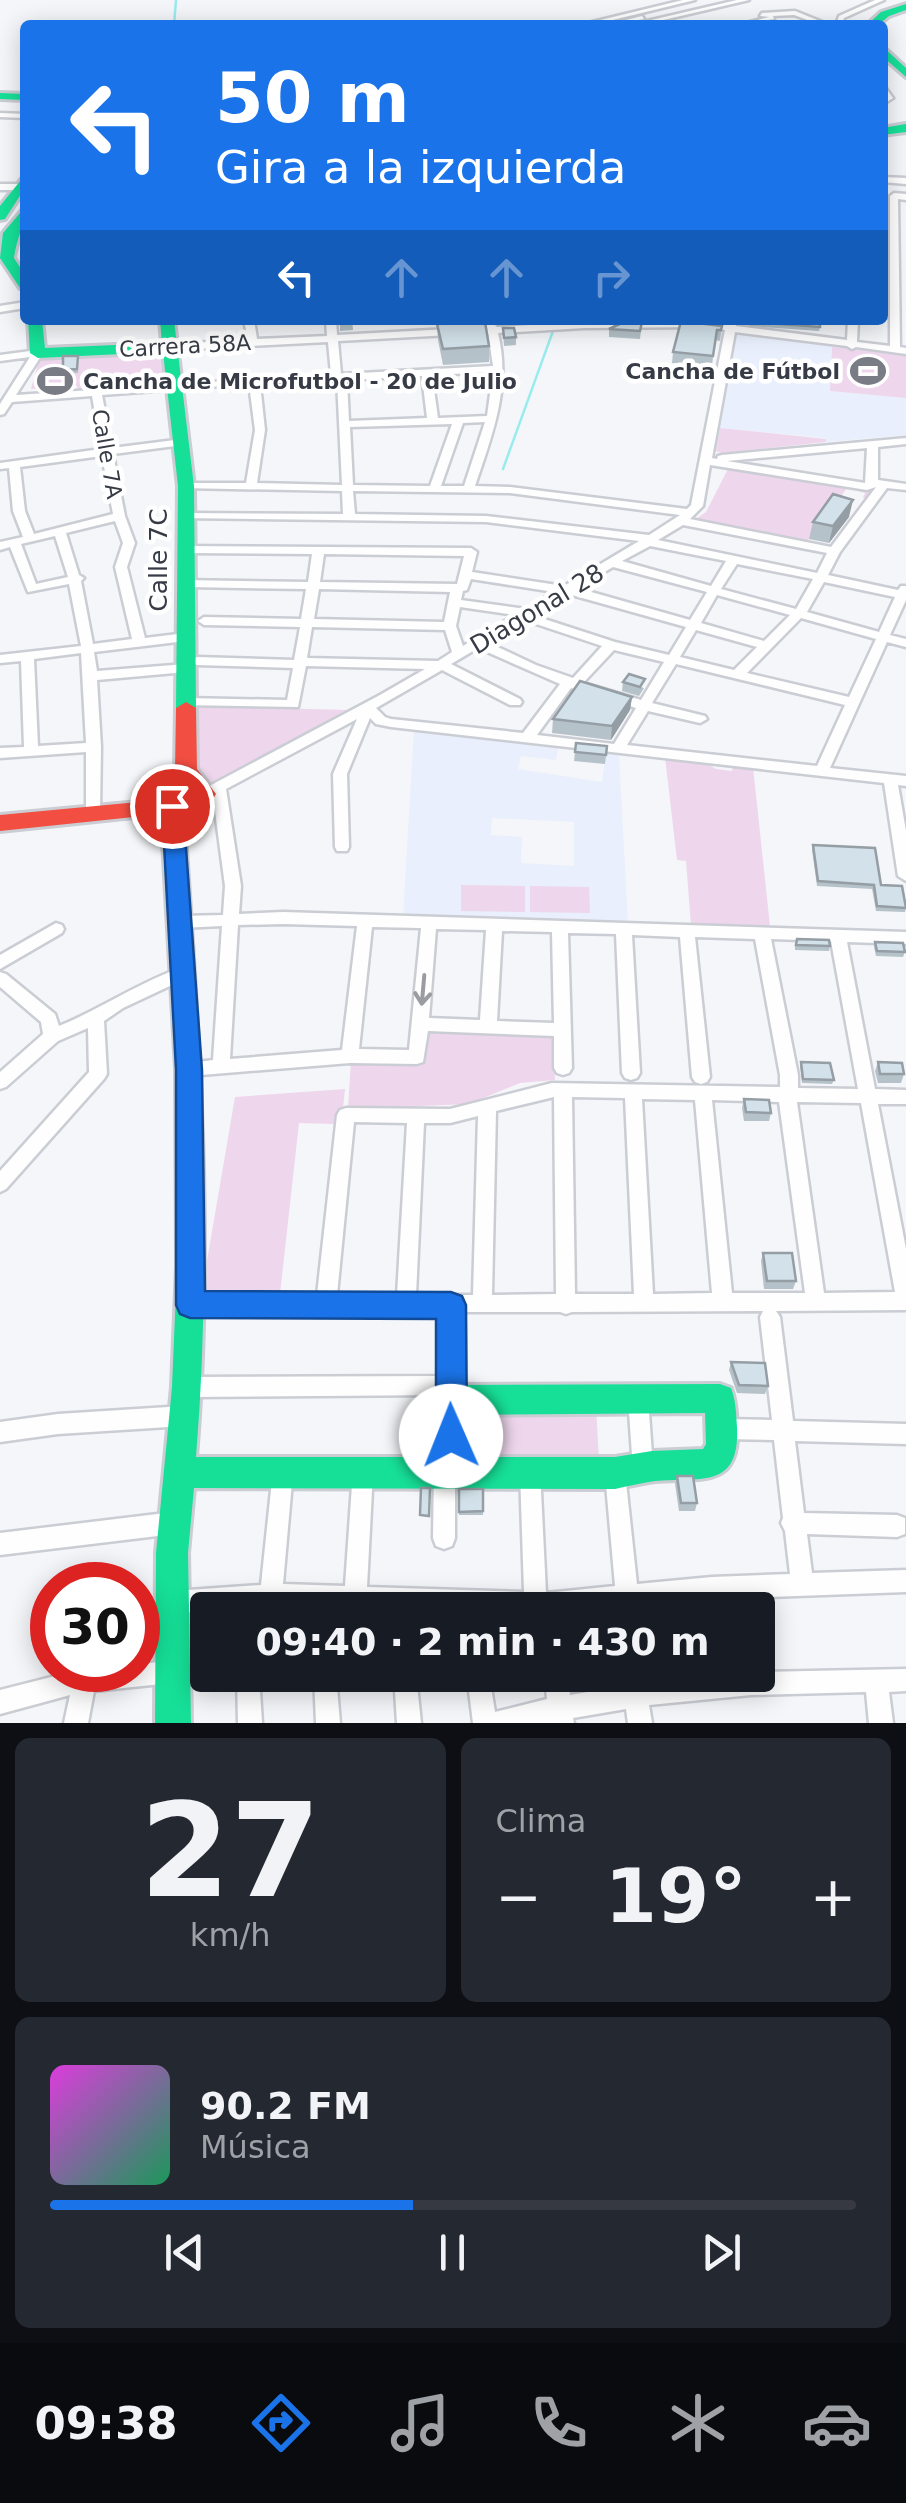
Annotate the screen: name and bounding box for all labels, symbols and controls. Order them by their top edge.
text: 50 m [215,57,410,139]
icon: left [50,60,180,190]
text: Gira a la izquierda [215,141,626,194]
icon: left [269,250,324,305]
icon: ahead [374,250,429,305]
icon: ahead [479,250,534,305]
icon: right [584,250,639,305]
street label: Carrera 58A [118,330,252,362]
sports icon: Cancha de Fútbol [849,352,887,390]
place label: Cancha de Fútbol [625,359,840,384]
sports icon: Cancha de Microfutbol - 20 de Julio [36,362,74,400]
place label: Cancha de Microfutbol - 20 de Julio [83,369,517,394]
street label: Calle 7A [87,407,127,501]
street label: Calle 7C [144,508,173,612]
street label: Diagonal 28 [465,558,609,660]
pin [130,764,215,849]
icon: arrive [145,779,200,834]
one-way arrow [413,974,432,1006]
position arrow [399,1384,503,1488]
speed limit sign: 30 [30,1562,160,1692]
text: 09:40 · 2 min · 430 m [255,1620,710,1664]
text: 27 [140,1775,321,1927]
text: Clima [496,1802,586,1840]
text: 19° [605,1852,747,1940]
text: − [496,1865,542,1929]
text: + [810,1865,856,1929]
text: km/h [190,1916,271,1954]
text: 90.2 FM [200,2084,371,2128]
text: Música [200,2128,311,2166]
icon: previous [157,2225,212,2280]
icon: pause [425,2225,480,2280]
icon: next [694,2225,749,2280]
icon: directions [246,2388,316,2458]
icon: music [385,2388,455,2458]
icon: phone [524,2388,594,2458]
icon: climate [663,2388,733,2458]
icon: car [802,2388,872,2458]
text: 09:38 [34,2397,178,2450]

